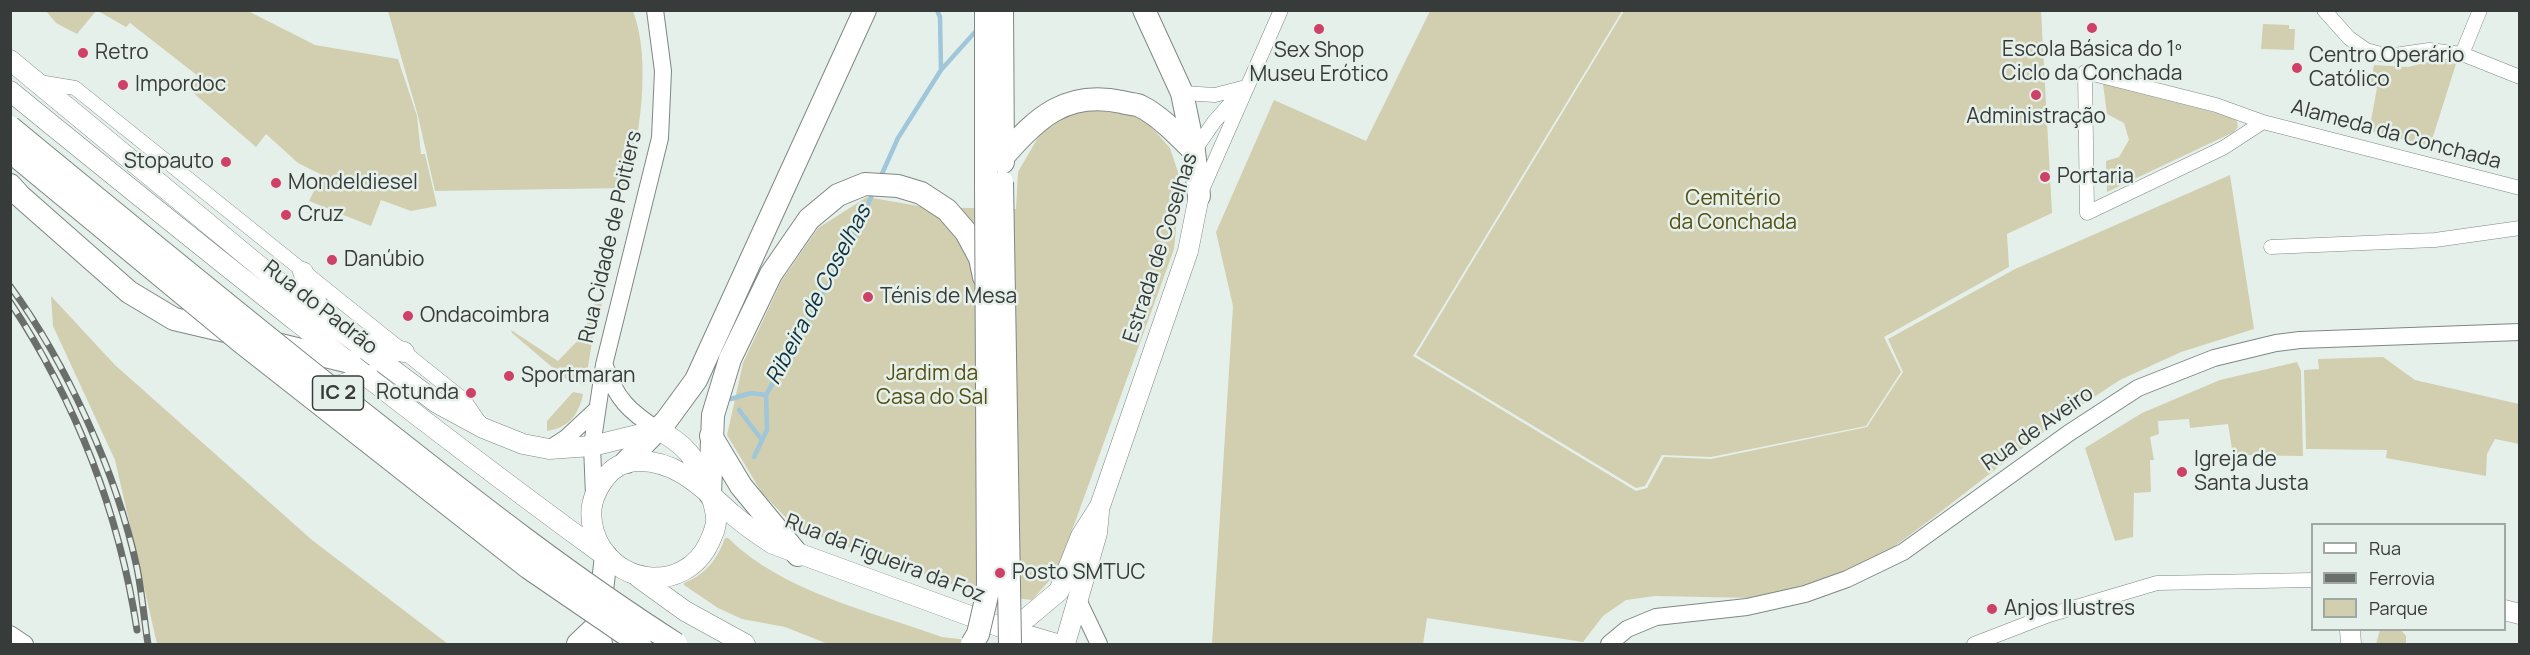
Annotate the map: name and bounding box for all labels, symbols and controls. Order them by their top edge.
marker: Escola Básica do 1º Ciclo da Conchada [2085,21,2099,35]
marker: Sex Shop Museu Erótico [1312,22,1326,36]
place label: Escola Básica do 1º Ciclo da Conchada [2002,37,2182,87]
place label: Sex Shop Museu Erótico [1250,38,1388,88]
place label: Retro [95,40,149,66]
place label: Centro Operário Católico [2309,43,2464,93]
marker: Retro [76,46,90,60]
marker: Centro Operário Católico [2290,61,2304,75]
place label: Impordoc [135,72,226,98]
marker: Impordoc [116,78,130,92]
marker: Administração [2029,88,2043,102]
street label: Alameda da Conchada [2288,95,2504,175]
place label: Administração [1966,104,2106,130]
street label: Rua Cidade de Poitiers [574,128,648,346]
place label: Stopauto [124,149,214,175]
street label: Estrada de Coselhas [1118,150,1204,346]
marker: Stopauto [219,155,233,169]
place label: Portaria [2057,164,2134,190]
place label: Mondeldiesel [288,170,418,196]
marker: Portaria [2038,170,2052,184]
marker: Mondeldiesel [269,176,283,190]
park label: Cemitério da Conchada [1669,186,1797,236]
water label: Ribeira de Coselhas [761,201,877,389]
place label: Cruz [298,202,344,228]
marker: Cruz [279,208,293,222]
place label: Danúbio [344,247,424,273]
marker: Danúbio [325,253,339,267]
street label: Rua do Padrão [258,256,382,360]
place label: Ténis de Mesa [880,284,1017,310]
marker: Ténis de Mesa [861,290,875,304]
place label: Ondacoimbra [420,303,549,329]
marker: Ondacoimbra [401,309,415,323]
park label: Jardim da Casa do Sal [876,361,988,411]
place label: Sportmaran [521,363,636,389]
marker: Sportmaran [502,369,516,383]
road number: IC 2 [312,376,364,410]
place label: Rotunda [376,380,459,406]
street label: Rua de Aveiro [1977,381,2099,477]
marker: Rotunda [464,386,478,400]
place label: Igreja de Santa Justa [2194,447,2309,497]
marker: Igreja de Santa Justa [2175,465,2189,479]
street label: Rua da Figueira da Foz [781,509,989,609]
legend [2311,523,2506,631]
text: Rua [2369,536,2401,560]
place label: Posto SMTUC [1012,560,1145,586]
marker: Posto SMTUC [993,566,1007,580]
text: Ferrovia [2369,566,2435,590]
place label: Anjos Ilustres [2004,596,2135,622]
text: Parque [2369,596,2428,620]
marker: Anjos Ilustres [1985,602,1999,616]

